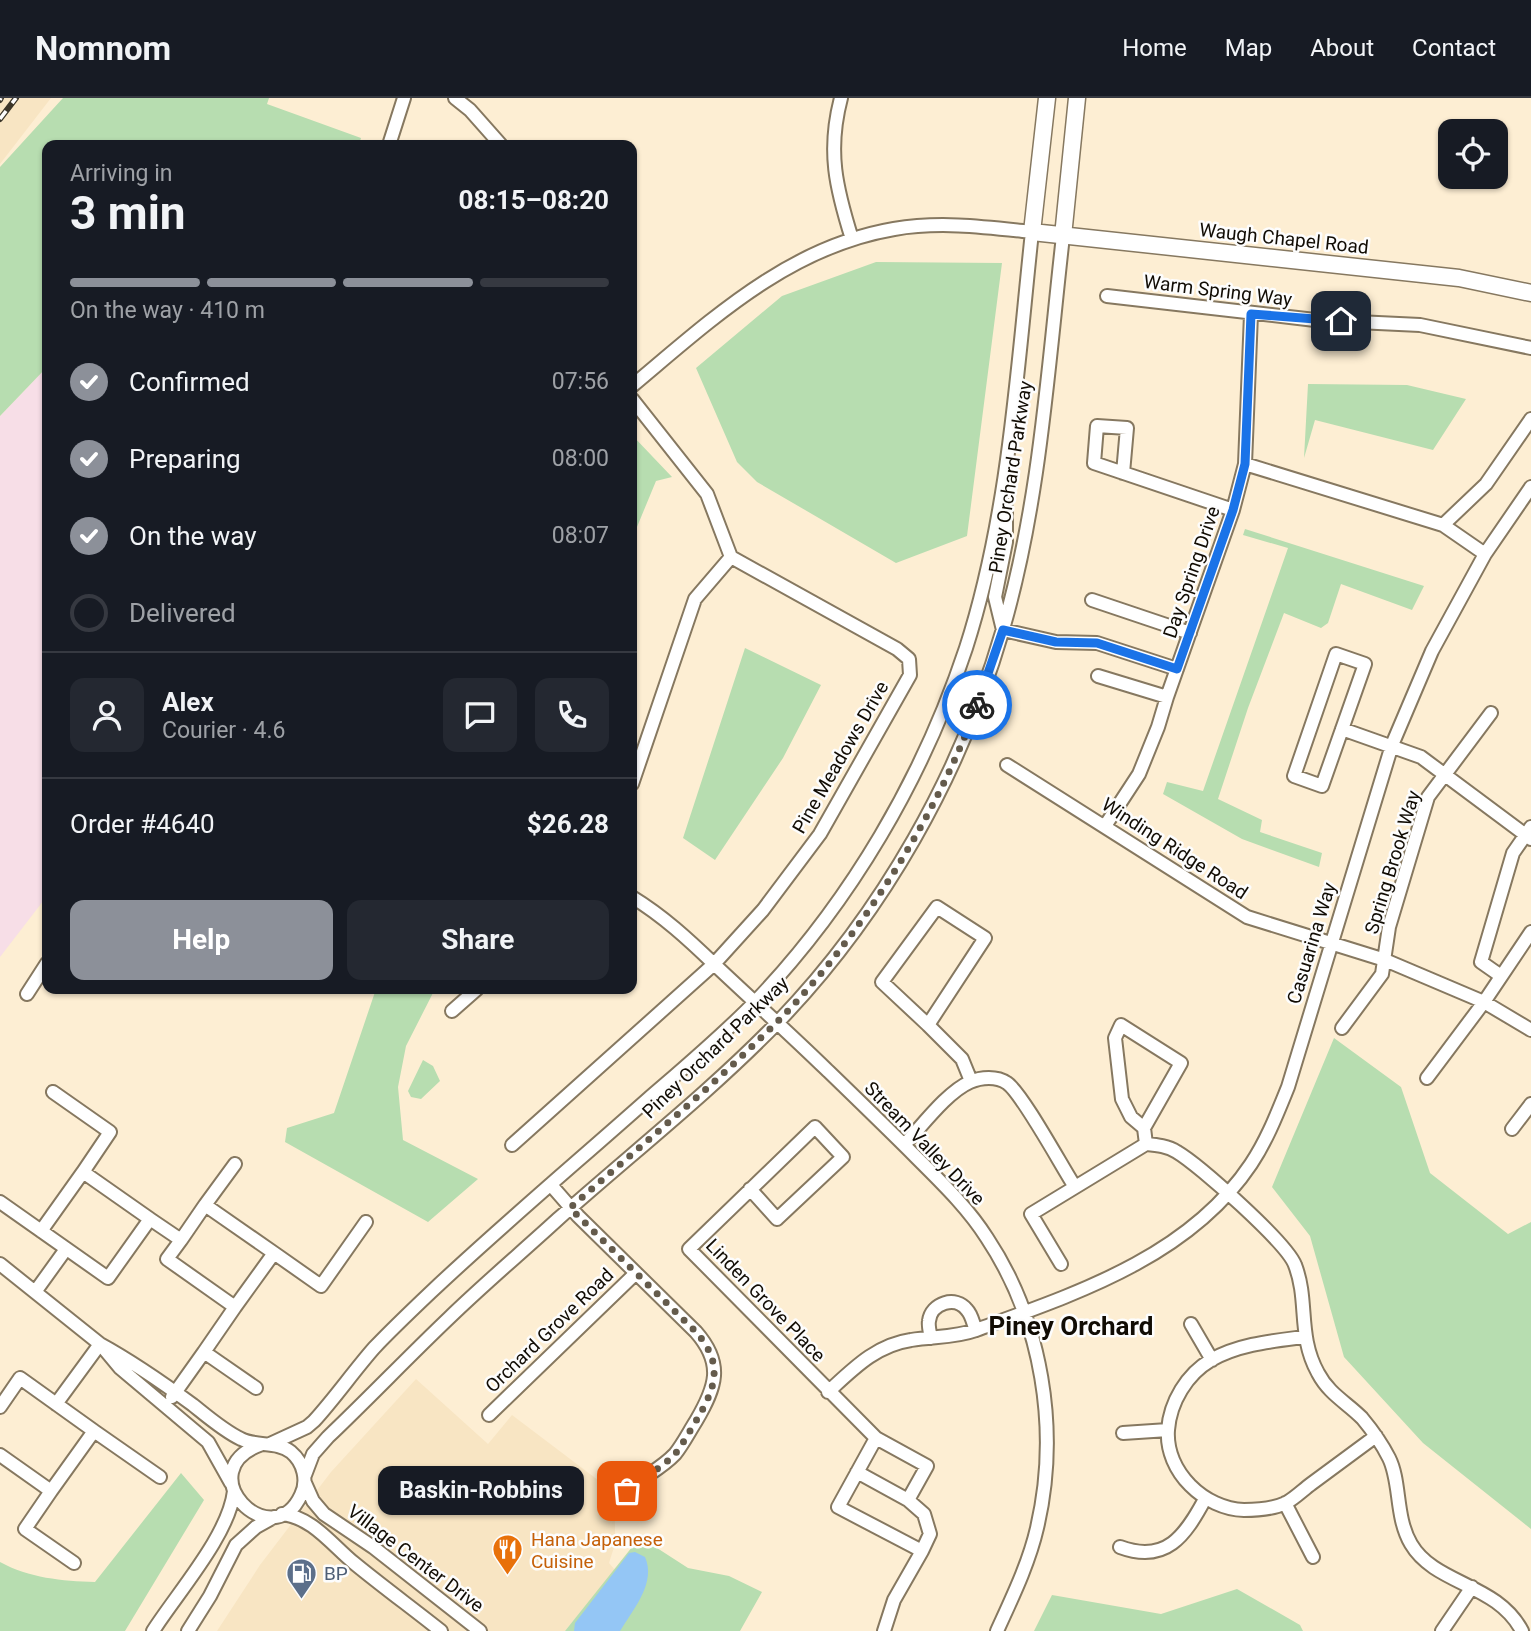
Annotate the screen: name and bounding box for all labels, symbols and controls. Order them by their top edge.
text: Nomnom [35,29,171,68]
text: Home [1122,34,1187,62]
text: Map [1225,34,1272,62]
text: About [1310,34,1374,62]
text: Contact [1412,34,1496,62]
map controls [1438,119,1508,189]
button: locate [1438,119,1508,189]
text: Arriving in [70,160,173,187]
text: 08:15–08:20 [459,185,609,215]
text: 3 min [70,186,186,240]
street label: Waugh Chapel Road [1198,218,1370,259]
street label: Warm Spring Way [1142,270,1293,311]
pin [1311,291,1371,351]
text: On the way · 410 m [70,297,265,324]
icon: home [1322,302,1360,340]
icon: check [70,363,108,401]
text: Confirmed [129,367,250,397]
text: 07:56 [552,368,609,395]
street label: Piney Orchard Parkway [984,379,1037,575]
icon: check [70,440,108,478]
text: Preparing [129,444,241,474]
text: 08:00 [552,445,609,472]
street label: Day Spring Drive [1158,503,1225,641]
icon: check [70,517,108,555]
text: On the way [129,521,257,551]
text: 08:07 [552,522,609,549]
text: Delivered [129,598,236,628]
courier [942,670,1012,740]
street label: Pine Meadows Drive [787,677,893,837]
button: person [70,678,144,752]
button: chat [443,678,517,752]
button: phone [535,678,609,752]
icon: bike [958,686,996,724]
text: Alex [162,687,214,717]
text: Courier · 4.6 [162,717,285,744]
street label: Spring Brook Way [1360,788,1425,937]
street label: Winding Ridge Road [1097,793,1252,904]
text: Order #4640 [70,809,215,839]
text: $26.28 [527,809,609,839]
street label: Casuarina Way [1282,880,1341,1007]
button: Help [70,900,333,980]
button: Share [347,900,609,980]
street label: Piney Orchard Parkway [637,972,793,1123]
street label: Stream Valley Drive [860,1077,990,1210]
street label: Linden Grove Place [701,1234,830,1367]
street label: Orchard Grove Road [481,1263,618,1397]
district label: Piney Orchard [989,1311,1153,1341]
pin [597,1461,657,1521]
callout: Baskin-Robbins [378,1466,585,1516]
icon: bag [608,1472,646,1510]
text: Baskin-Robbins [399,1477,563,1504]
street label: Village Center Drive [343,1500,488,1617]
place label: Hana Japanese Cuisine [531,1528,663,1573]
restaurant icon: Hana Japanese Cuisine [491,1533,525,1577]
fuel station icon: BP [284,1556,318,1600]
place label: BP [324,1562,348,1585]

